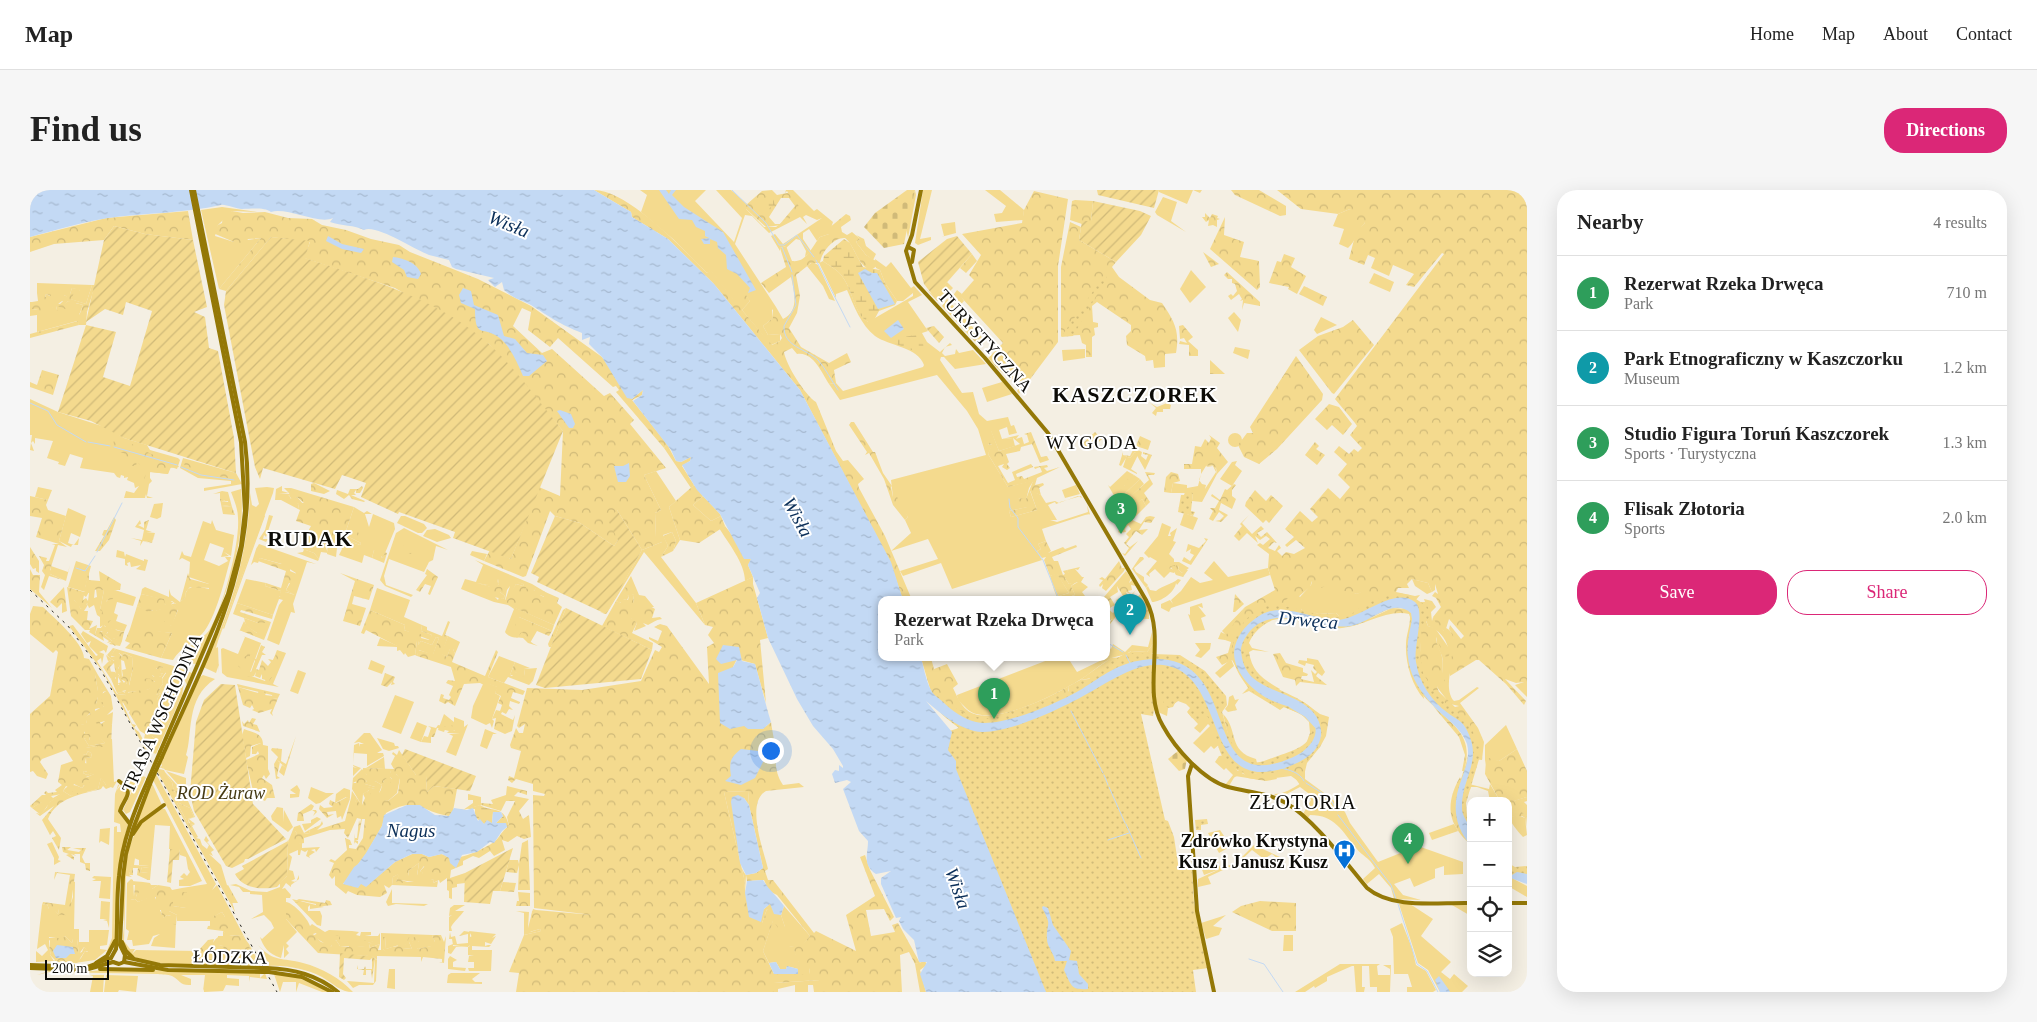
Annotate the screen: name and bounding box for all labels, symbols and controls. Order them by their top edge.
text: Map [25,21,73,47]
text: Home [1750,24,1794,44]
text: Map [1822,24,1855,44]
text: About [1883,24,1928,44]
text: Contact [1956,24,2012,44]
button: Directions [1884,108,2007,153]
text: Find us [30,110,142,149]
water label: Wisła [485,206,533,242]
text: Nearby [1577,210,1644,234]
text: 4 results [1933,214,1987,231]
text: Rezerwat Rzeka Drwęca [1624,273,1823,294]
text: 1 [1589,284,1597,301]
text: 710 m [1947,284,1987,301]
street label: TURYSTYCZNA [934,286,1036,396]
text: Park [1624,295,1653,312]
text: Park Etnograficzny w Kaszczorku [1624,348,1903,369]
text: 2 [1589,359,1597,376]
text: 1.2 km [1943,359,1987,376]
text: Museum [1624,370,1680,387]
district label: KASZCZOREK [1052,382,1218,407]
text: Studio Figura Toruń Kaszczorek [1624,423,1889,444]
district label: WYGODA [1046,432,1138,453]
text: 3 [1589,434,1597,451]
text: 1.3 km [1943,434,1987,451]
text: Sports · Turystyczna [1624,445,1756,462]
water label: Wisła [779,493,817,541]
pin: 3 [1105,493,1137,534]
text: Flisak Złotoria [1624,498,1745,519]
text: 4 [1589,509,1597,526]
text: 2.0 km [1943,509,1987,526]
text: Sports [1624,520,1665,537]
district label: RUDAK [267,526,353,551]
button: Save [1577,570,1777,615]
button: Share [1787,570,1987,615]
pin: 2 [1114,594,1146,635]
popup [878,596,1110,661]
water label: Drwęca [1276,607,1339,633]
text: Rezerwat Rzeka Drwęca [894,609,1094,630]
street label: TRASA WSCHODNIA [118,630,206,796]
text: Park [894,631,924,648]
pin: 1 [978,678,1010,719]
your location [758,738,784,764]
park label: ROD Żuraw [176,783,265,803]
district label: ZŁOTORIA [1249,791,1357,813]
map controls [1467,797,1512,977]
button: + [1467,797,1512,842]
water label: Nagus [386,820,435,841]
pin: 4 [1392,823,1424,864]
place label: Zdrówko Krystyna Kusz i Janusz Kusz [1178,831,1328,872]
hospital icon: Zdrówko Krystyna Kusz i Janusz Kusz [1332,839,1356,870]
button: − [1467,842,1512,887]
water label: Wisła [941,865,975,911]
button: locate [1467,887,1512,932]
button: layers [1467,932,1512,977]
street label: ŁÓDZKA [193,945,267,968]
scale bar [45,957,109,980]
text: 200 m [52,961,87,976]

